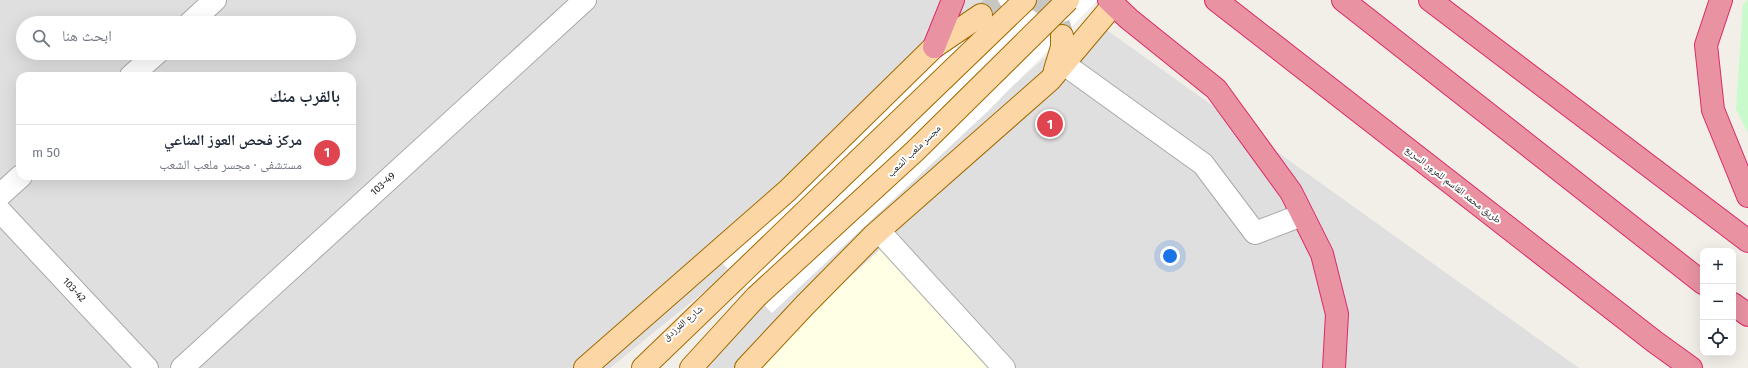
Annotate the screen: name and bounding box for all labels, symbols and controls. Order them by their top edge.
search box [16,16,356,60]
icon: search [30,27,52,49]
text: ابحث هنا [62,27,112,45]
text: بالقرب منك [270,86,340,107]
pin: 1 [1037,109,1063,139]
street label: مجسر ملعب الشعب [885,122,944,180]
text: مركز فحص العوز المناعي [164,131,302,149]
street label: طريق محمد القاسم للمرور السريع [1402,144,1504,227]
text: 50 m [32,145,60,160]
text: 1 [324,145,330,160]
text: مستشفى · مجسر ملعب الشعب [159,157,302,172]
street label: 103-49 [368,170,398,198]
your location [1160,246,1180,266]
map controls [1700,248,1736,356]
button: + [1700,248,1736,284]
street label: 103-42 [60,275,88,305]
button: − [1700,284,1736,320]
street label: شارع الفرزدق [661,303,706,343]
button: locate [1700,320,1736,356]

